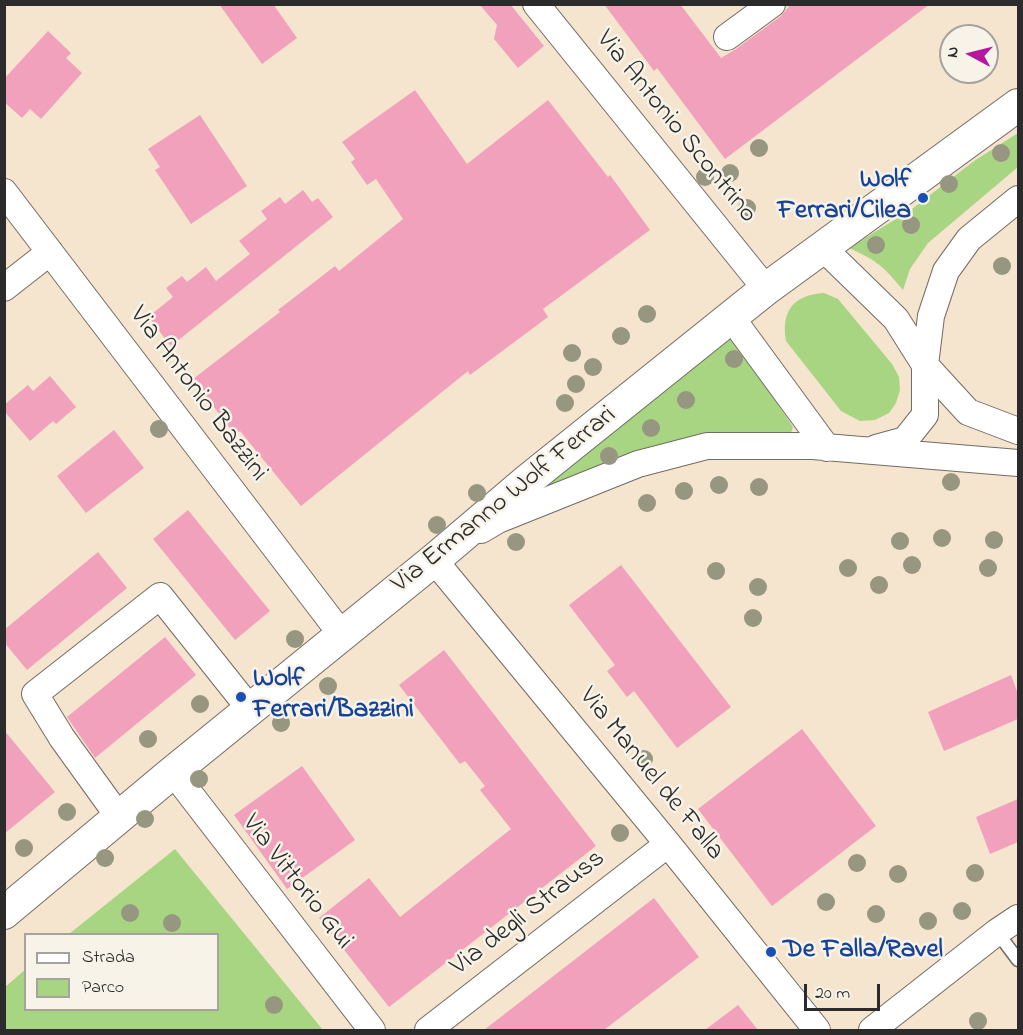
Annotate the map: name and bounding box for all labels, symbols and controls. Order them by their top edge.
north arrow [939,24,999,84]
street label: Via Antonio Scontrino [587,25,763,231]
text: N [941,45,966,59]
place label: Wolf Ferrari/Cilea [778,166,911,229]
marker: Wolf Ferrari/Cilea [916,191,930,205]
street label: Via Antonio Bazzini [121,301,273,489]
street label: Via Ermanno Wolf Ferrari [386,400,624,602]
place label: Wolf Ferrari/Bazzini [253,665,414,728]
street label: Via Manuel de Falla [570,682,730,868]
marker: Wolf Ferrari/Bazzini [234,690,248,704]
street label: Via Vittorio Gui [233,809,359,957]
street label: Via degli Strauss [445,844,613,984]
legend [24,933,219,1011]
place label: De Falla/Ravel [783,936,943,968]
text: Strada [82,945,135,971]
marker: De Falla/Ravel [764,945,778,959]
scale bar [807,972,884,1010]
text: Parco [82,975,124,1001]
text: 20 m [815,981,850,1007]

